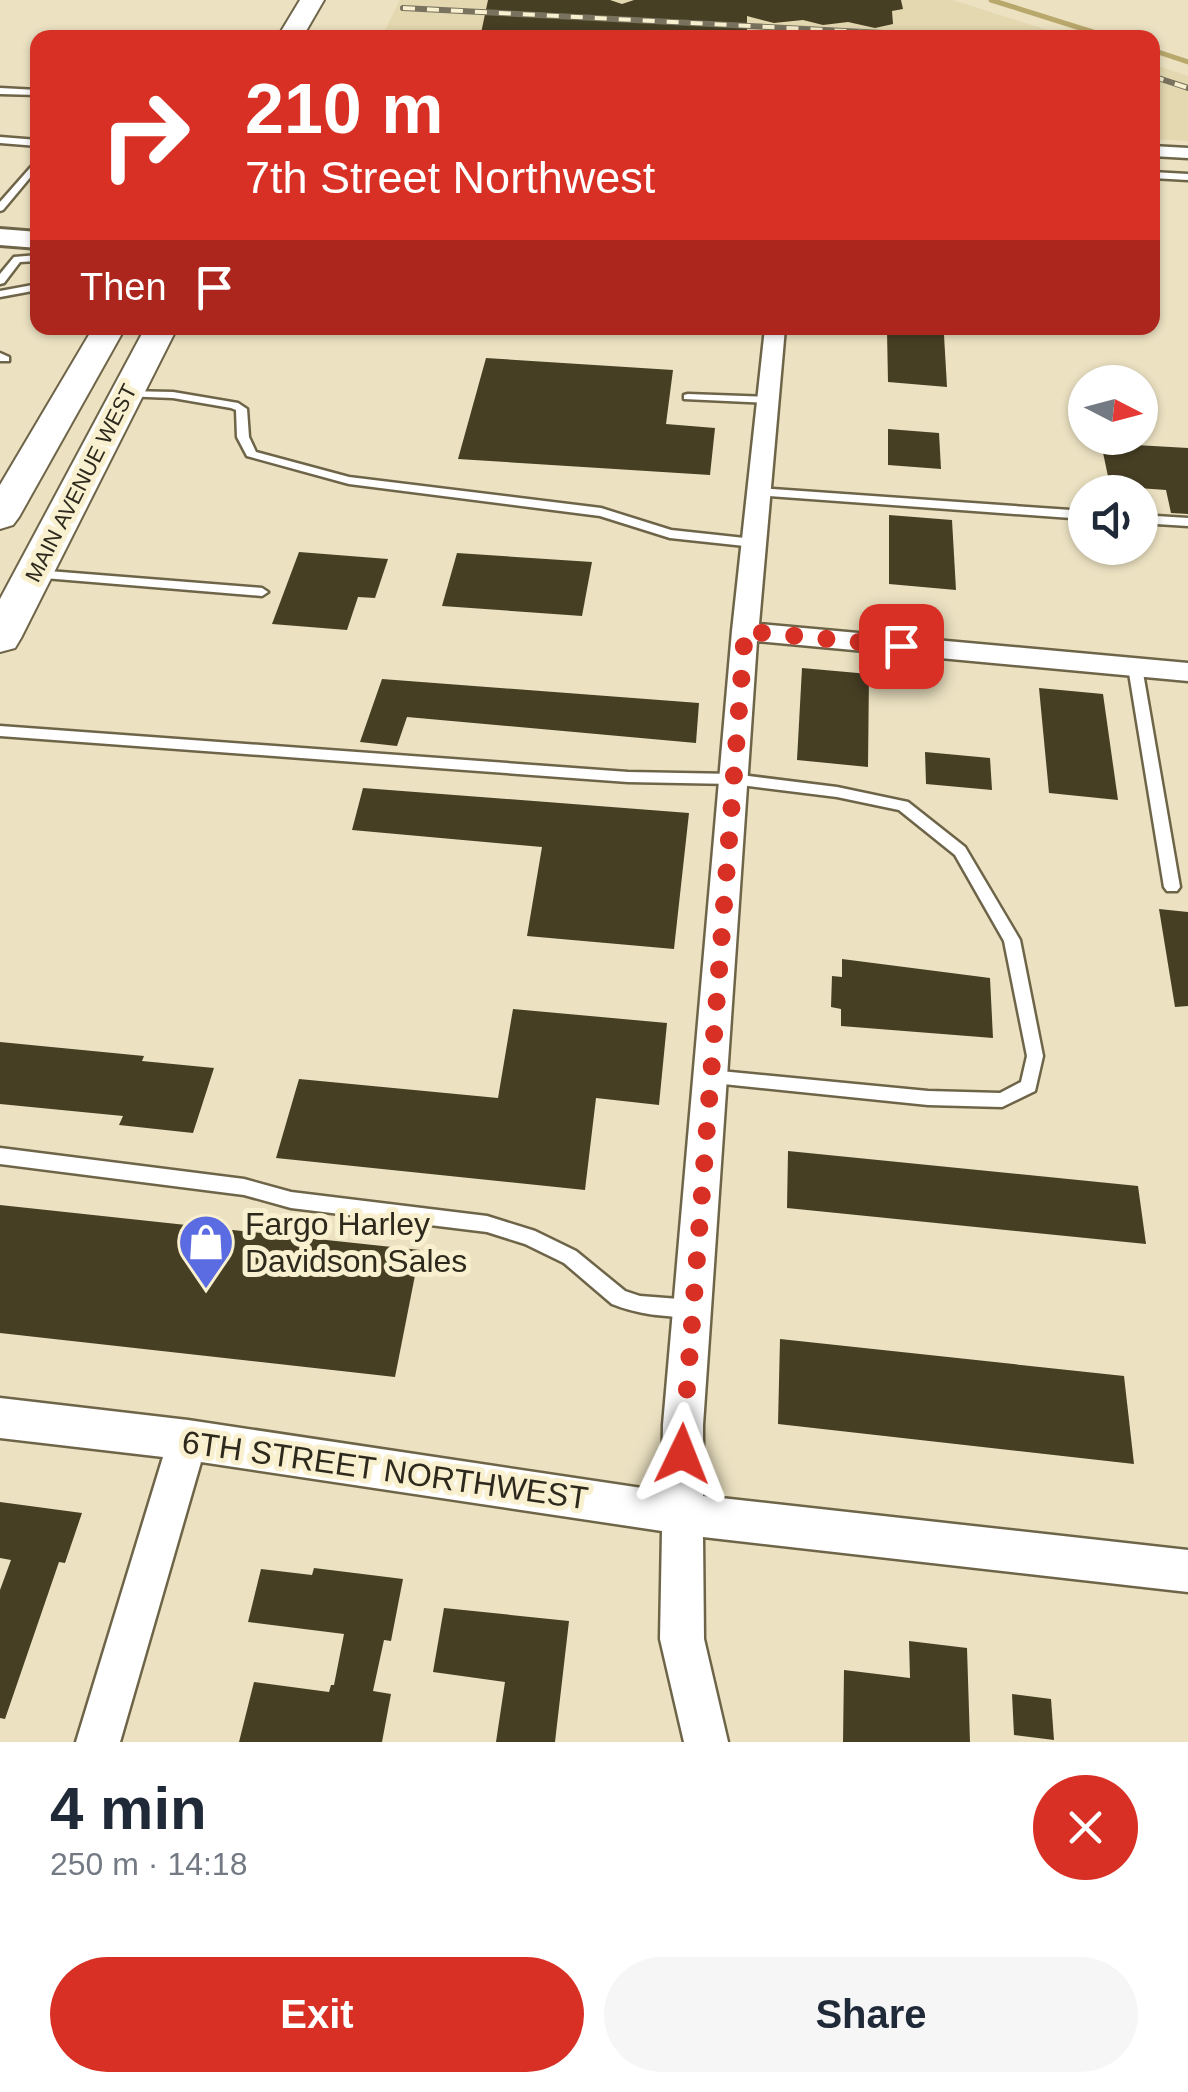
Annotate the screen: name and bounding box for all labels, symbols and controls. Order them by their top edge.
icon: right [80,70,210,200]
text: 210 m [245,70,443,148]
text: 7th Street Northwest [245,152,655,203]
icon: arrive [187,260,242,315]
text: Then [80,266,167,308]
north arrow [1068,365,1158,455]
map controls [1068,365,1158,565]
street label: MAIN AVENUE WEST [20,380,142,586]
button: sound [1068,475,1158,565]
pin [859,604,944,689]
icon: arrive [874,619,929,674]
place label: Fargo Harley Davidson Sales [245,1206,467,1279]
shop icon: Fargo Harley Davidson Sales [176,1212,236,1291]
position arrow [630,1402,734,1506]
street label: 6TH STREET NORTHWEST [180,1424,590,1516]
text: 4 min [50,1775,207,1842]
button: close [1033,1775,1138,1880]
text: 250 m · 14:18 [50,1846,247,1882]
button: Exit [50,1957,584,2072]
button: Share [604,1957,1138,2072]

